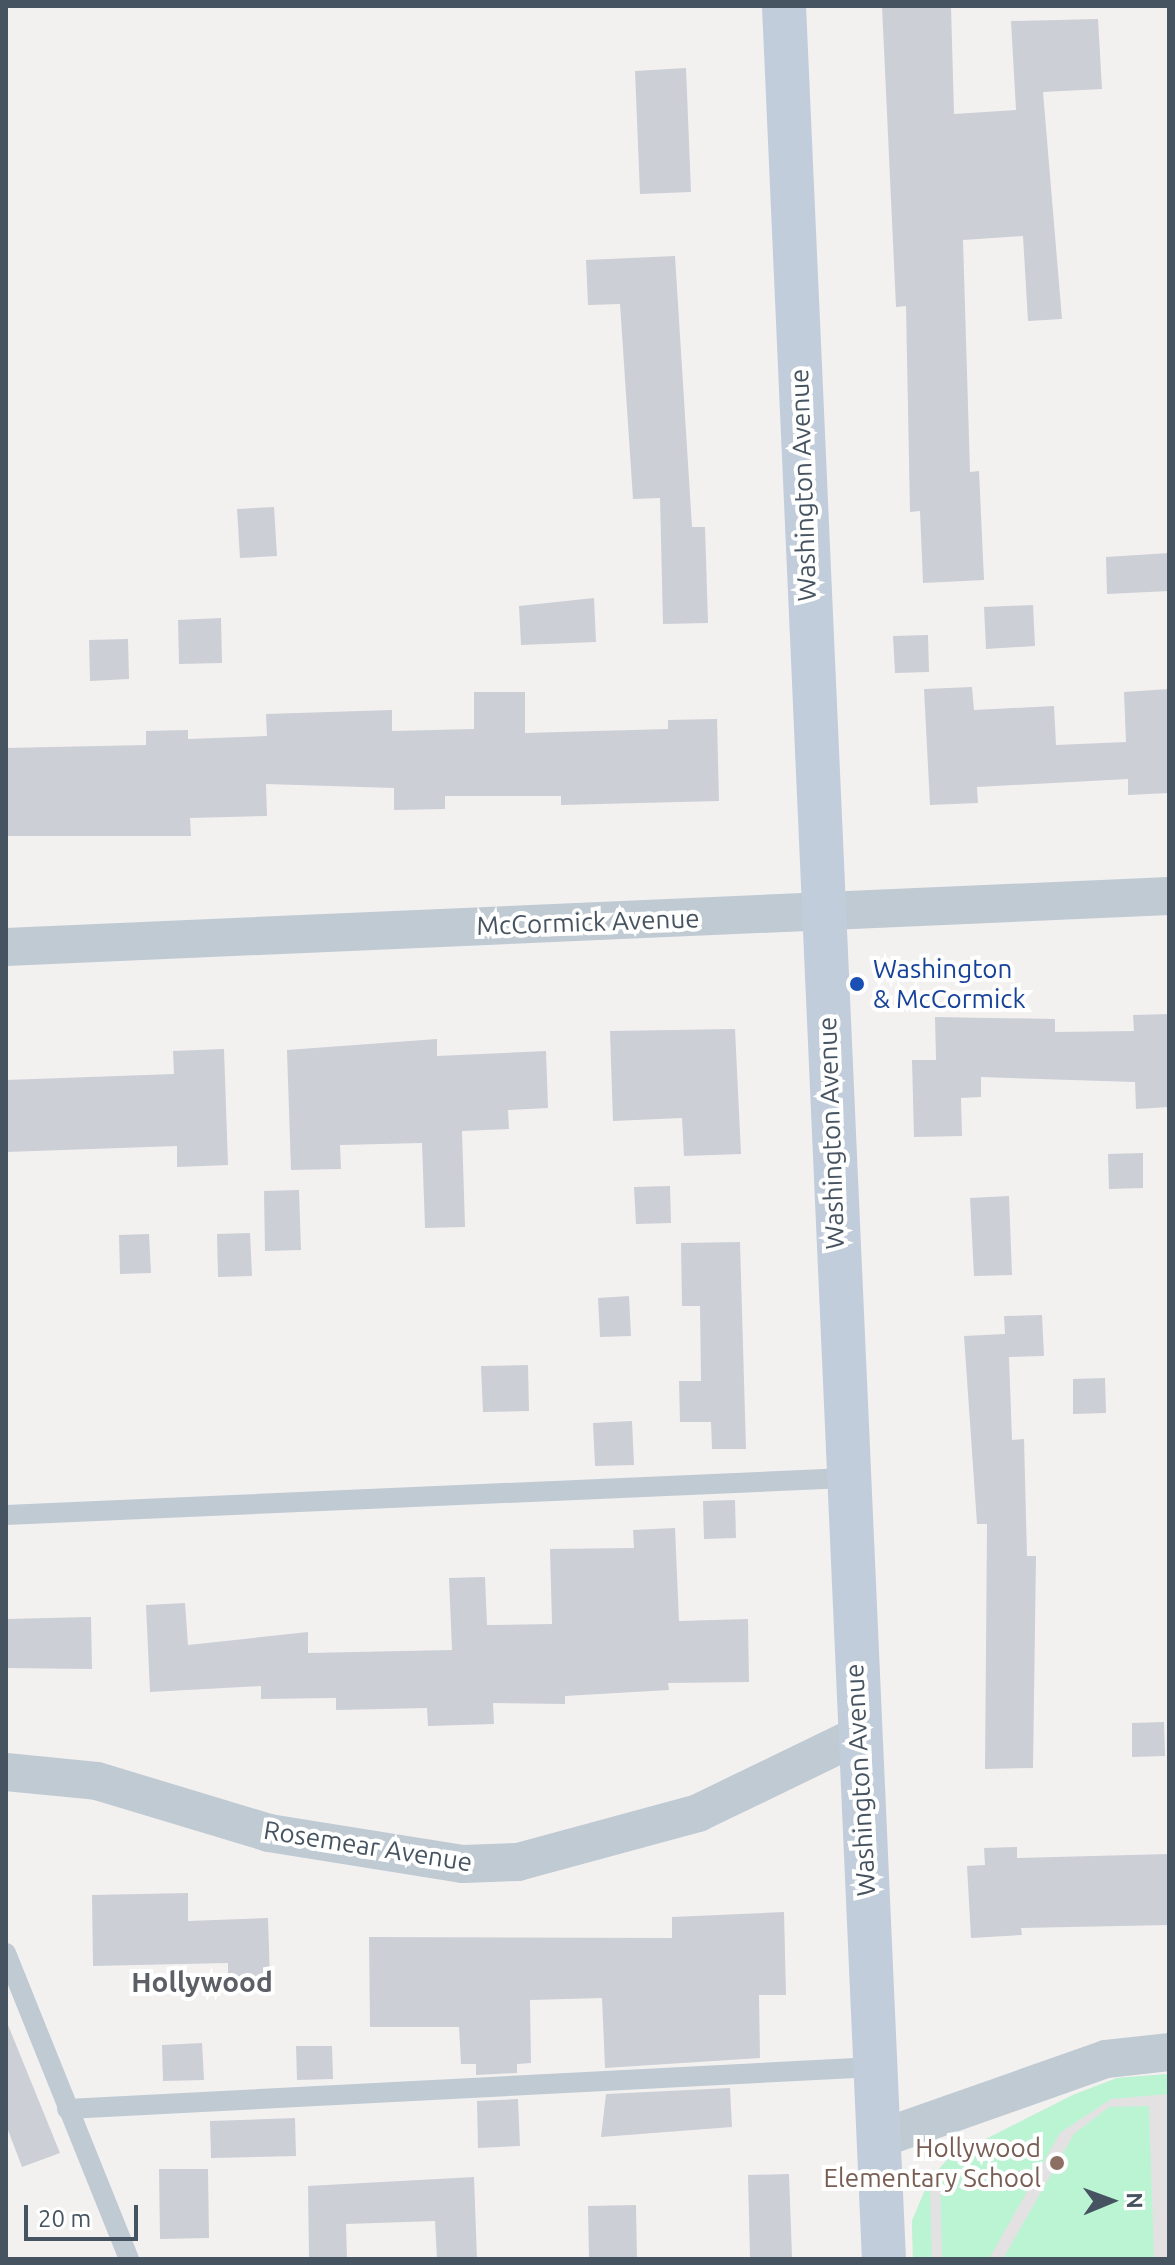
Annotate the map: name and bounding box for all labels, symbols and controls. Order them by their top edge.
street label: Washington Avenue [783,368,823,602]
street label: McCormick Avenue [476,903,700,941]
place label: Washington & McCormick [873,953,1026,1014]
marker: Washington & McCormick [848,975,866,993]
street label: Washington Avenue [811,1016,851,1250]
street label: Washington Avenue [838,1663,882,1897]
street label: Rosemear Avenue [262,1814,474,1878]
district label: Hollywood [131,1965,273,1999]
place label: Hollywood Elementary School [823,2132,1041,2194]
marker: Hollywood Elementary School [1048,2154,1066,2172]
north arrow [1071,2161,1151,2241]
scale bar [28,2189,142,2239]
text: N [1123,2192,1148,2209]
text: 20 m [38,2205,91,2232]

